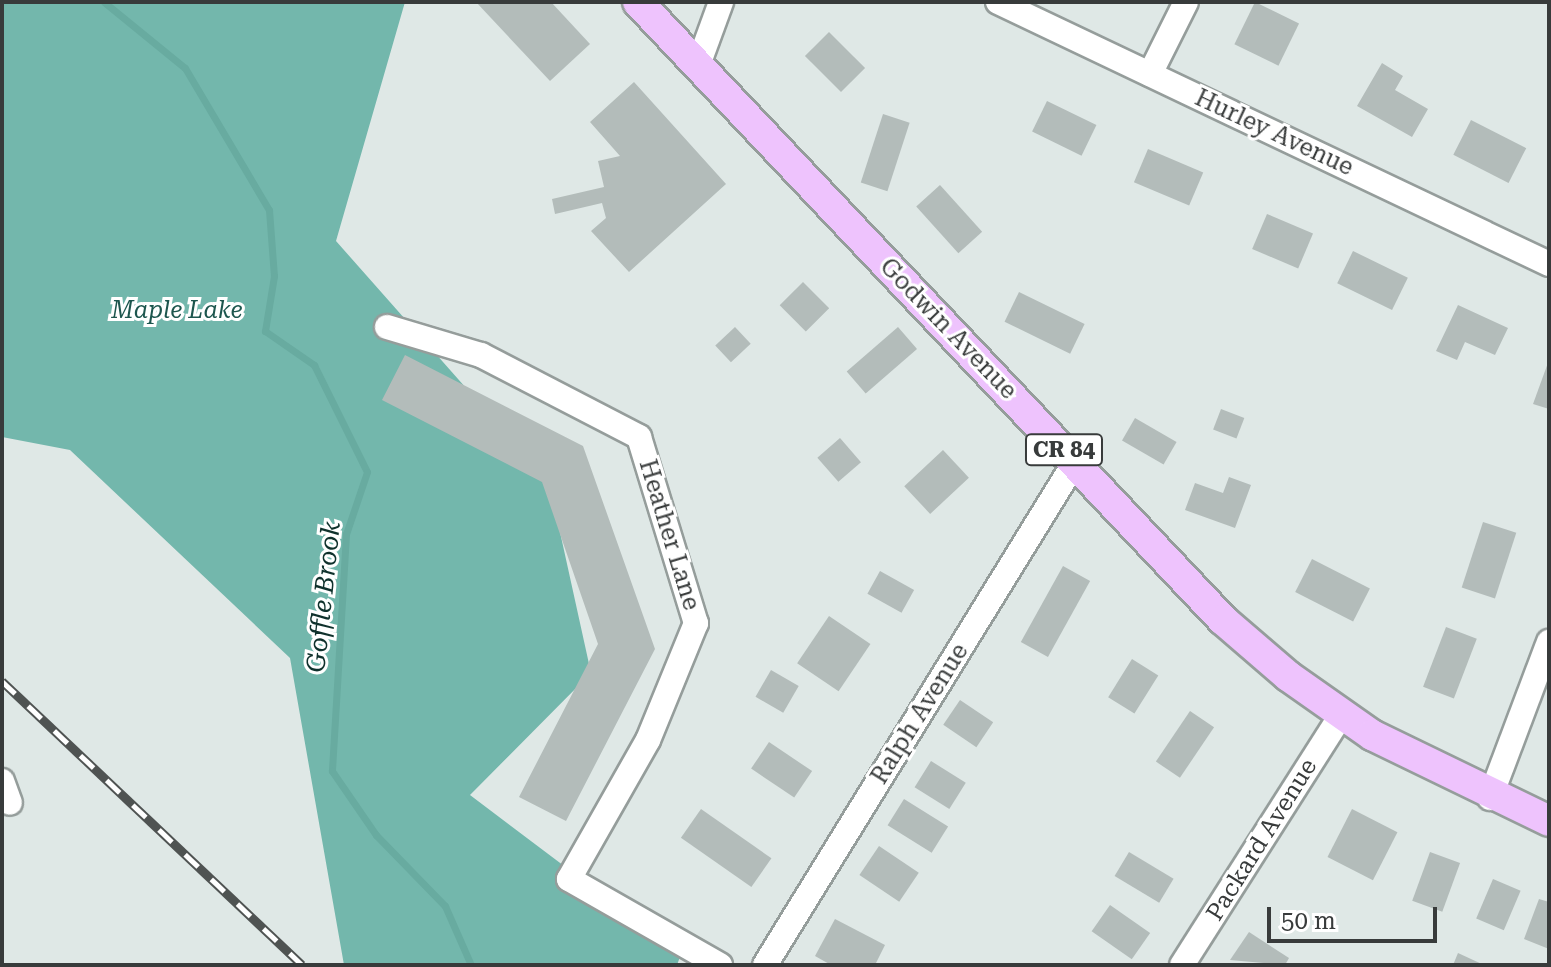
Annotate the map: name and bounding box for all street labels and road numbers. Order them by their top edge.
street label: Hurley Avenue [1190,84,1358,182]
street label: Godwin Avenue [874,253,1022,405]
road number: CR 84 [1024,432,1104,468]
street label: Heather Lane [632,456,706,614]
street label: Ralph Avenue [865,638,975,790]
street label: Packard Avenue [1201,754,1323,926]

